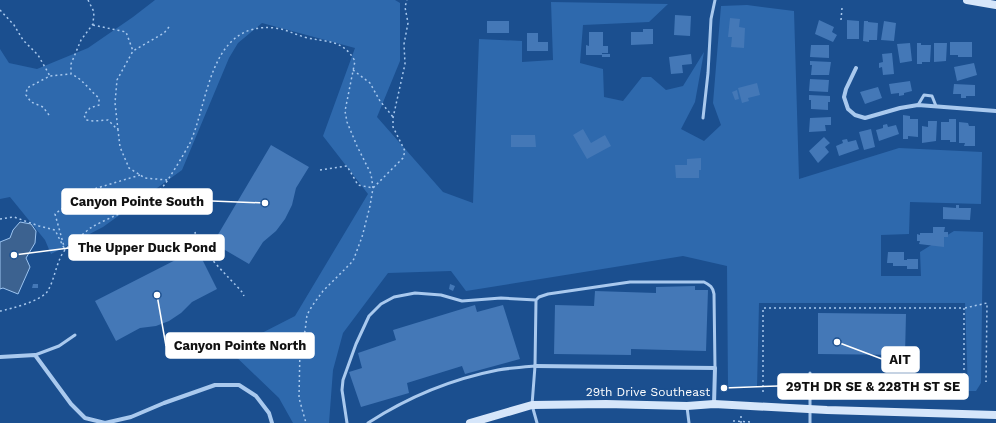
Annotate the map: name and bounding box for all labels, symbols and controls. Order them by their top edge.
callout: Canyon Pointe South [62,189,212,214]
text: Canyon Pointe South [70,194,204,209]
callout: The Upper Duck Pond [69,235,224,260]
text: The Upper Duck Pond [78,240,216,255]
callout: Canyon Pointe North [166,333,314,358]
text: Canyon Pointe North [174,338,306,353]
callout: AIT [882,347,919,372]
text: AIT [889,352,911,367]
callout: 29TH DR SE & 228TH ST SE [778,374,968,399]
text: 29TH DR SE & 228TH ST SE [786,379,960,394]
street label: 29th Drive Southeast [586,385,710,399]

